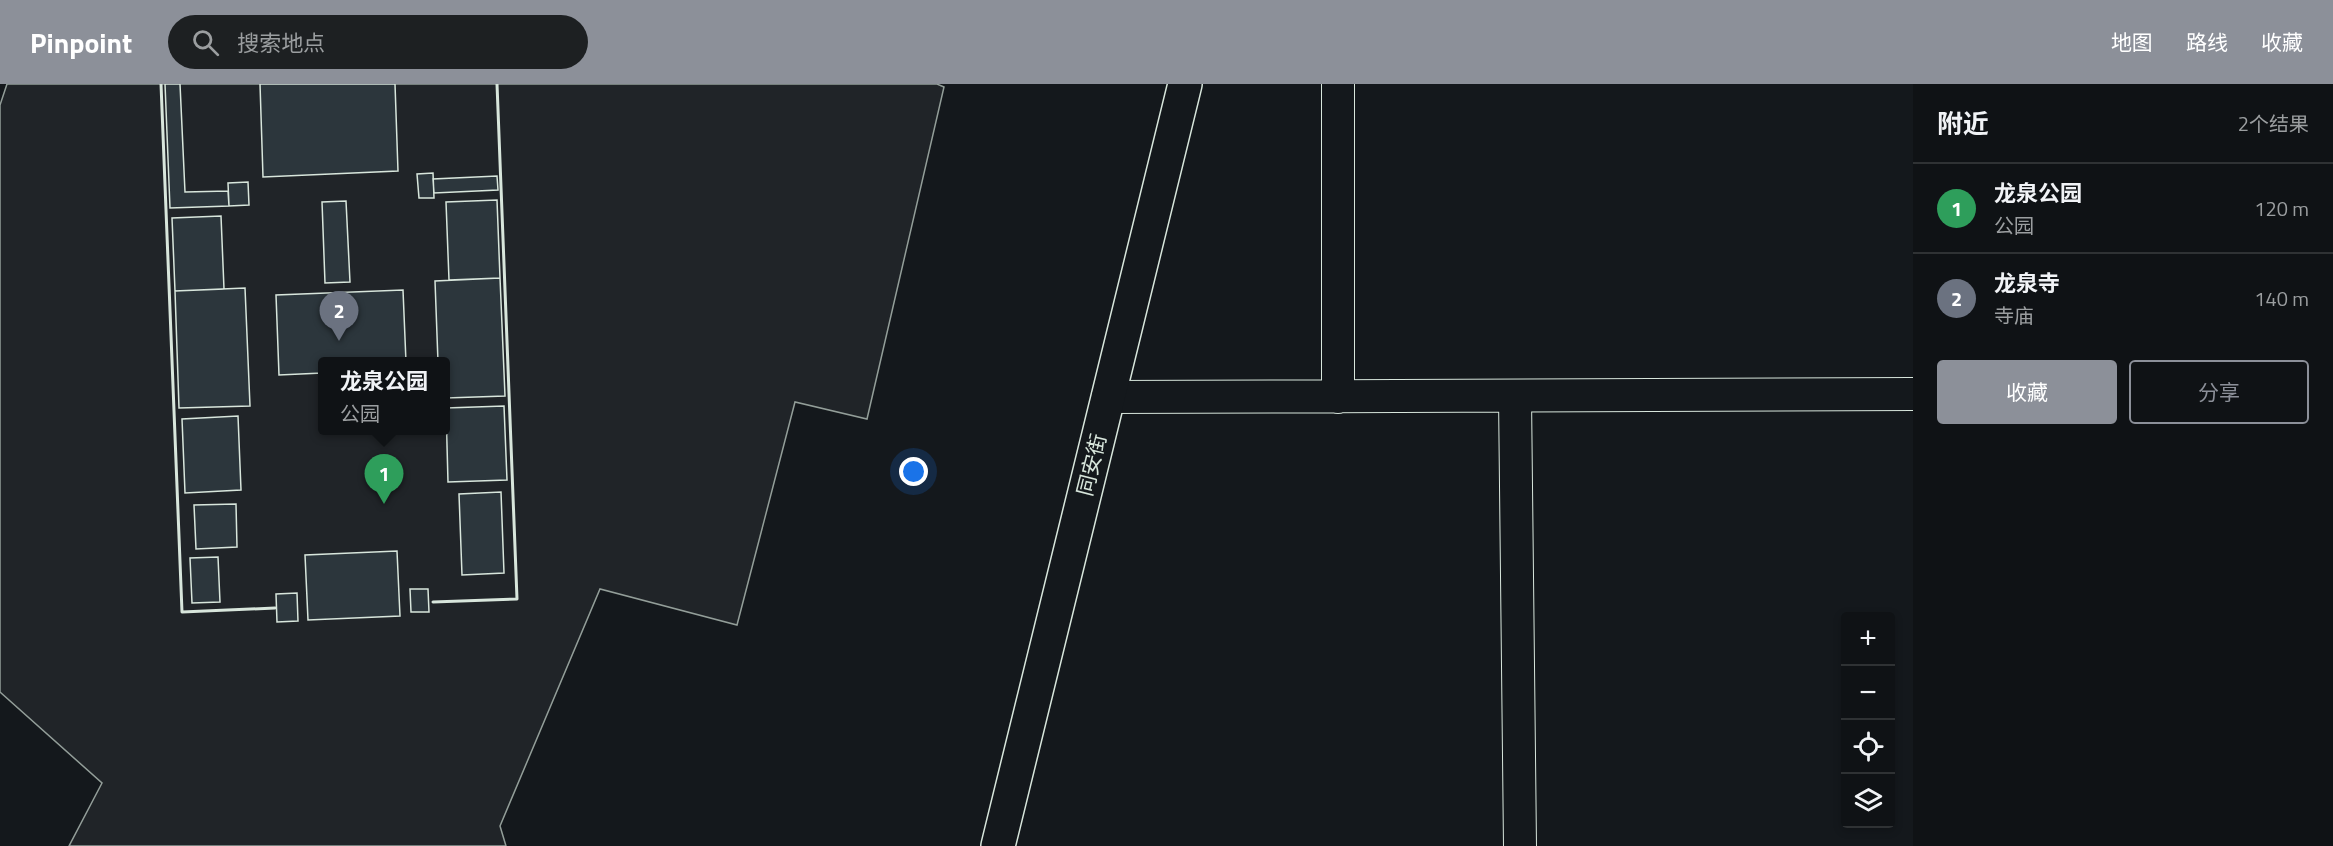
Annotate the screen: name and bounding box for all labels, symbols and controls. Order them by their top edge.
search box [168,15,588,69]
text: Pinpoint [30,21,132,64]
icon: search [189,26,222,59]
text: 搜索地点 [237,26,325,60]
text: 地图 [2111,26,2153,58]
text: 路线 [2186,26,2228,58]
text: 收藏 [2261,26,2303,58]
text: 附近 [1937,104,1989,143]
text: 2个结果 [2238,108,2309,139]
text: 龙泉公园 [1994,176,2082,210]
text: 1 [1951,193,1962,224]
text: 120 m [2254,193,2309,224]
text: 公园 [1994,210,2034,241]
text: 龙泉寺 [1994,266,2060,300]
text: 2 [1951,283,1962,314]
text: 140 m [2254,283,2309,314]
pin: 2 [320,292,358,341]
text: 寺庙 [1994,300,2034,331]
popup [318,357,450,435]
button: 收藏 [1937,360,2117,424]
button: 分享 [2129,360,2309,424]
text: 龙泉公园 [340,364,428,398]
text: 公园 [340,398,380,429]
street label: 同安街 [1068,430,1114,499]
pin: 1 [364,454,404,504]
your location [899,457,928,486]
map controls [1841,612,1895,828]
button: + [1841,612,1895,666]
button: − [1841,666,1895,720]
button: locate [1841,720,1895,774]
button: layers [1841,774,1895,828]

